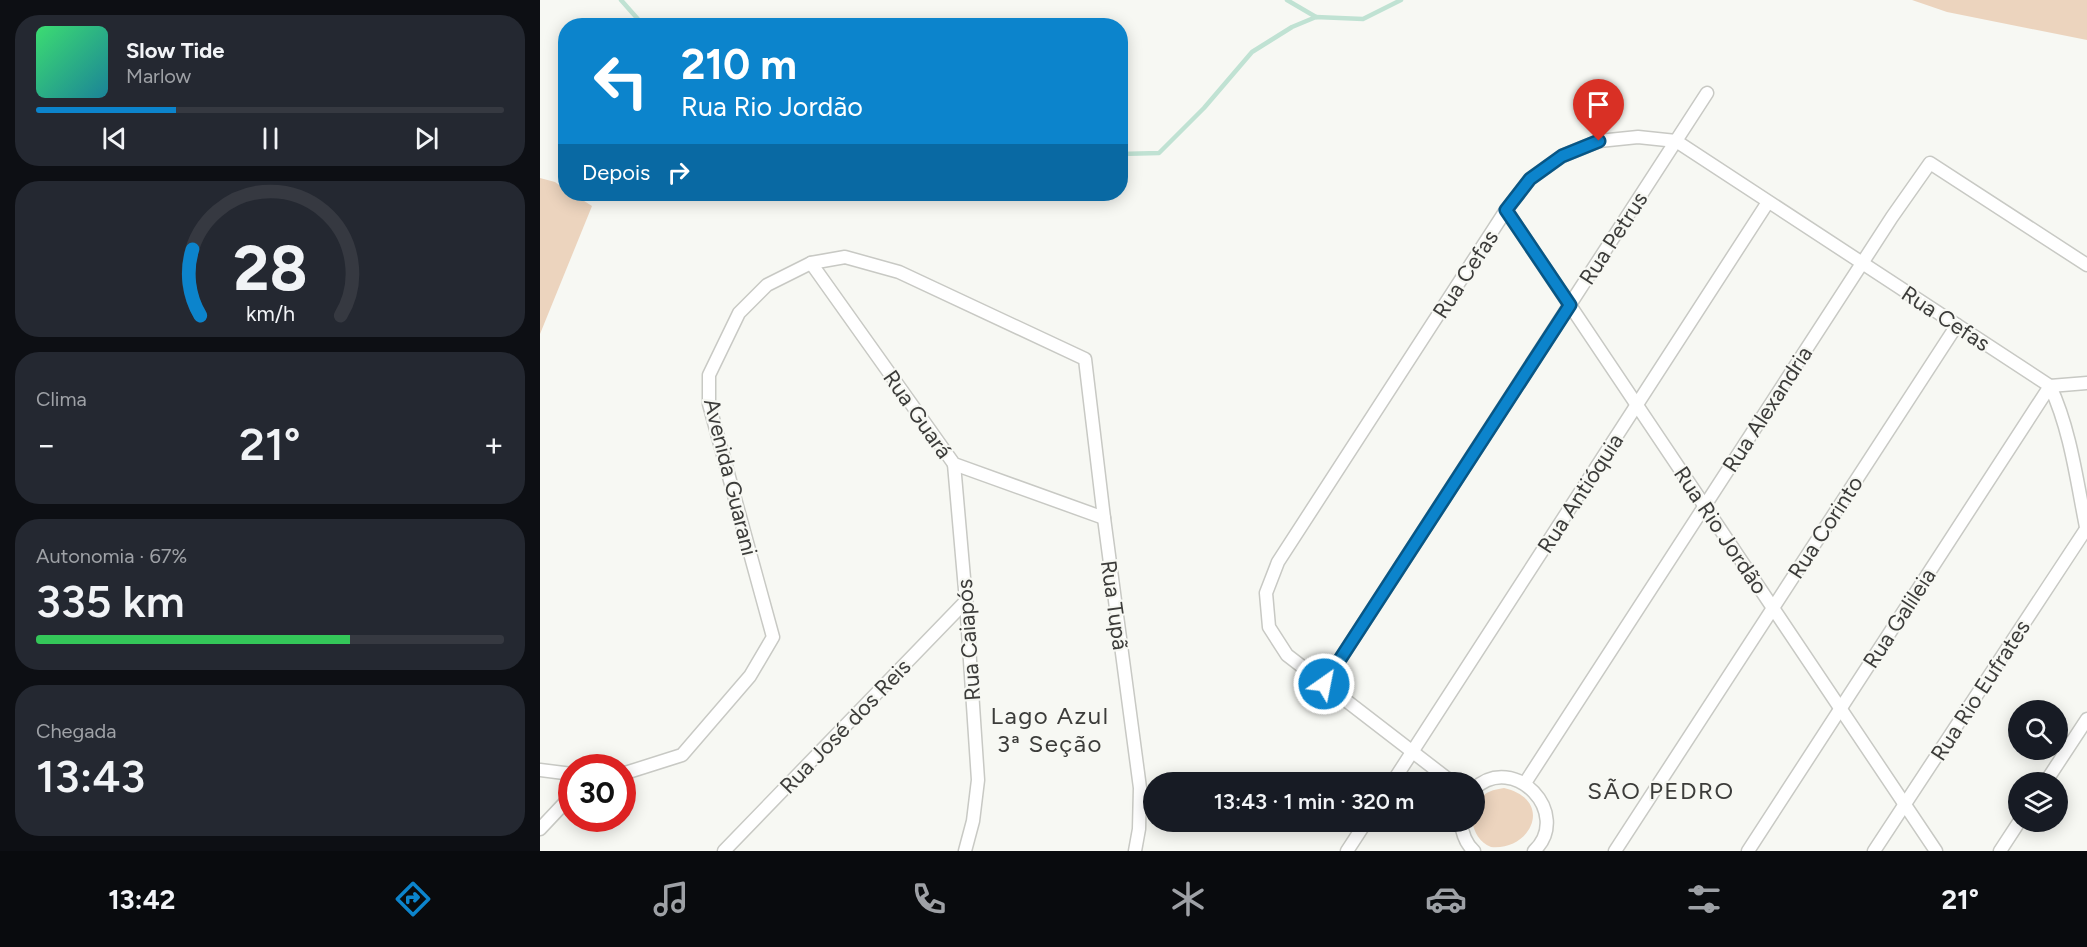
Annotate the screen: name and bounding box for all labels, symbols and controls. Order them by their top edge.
text: Slow Tide [126,37,225,64]
text: 210 m [681,39,797,90]
icon: left [582,42,660,120]
text: Marlow [126,64,191,88]
pin [1573,79,1624,141]
icon: arrive [1582,88,1615,121]
text: Rua Rio Jordão [681,90,863,123]
icon: previous [98,122,131,155]
icon: pause [254,122,287,155]
icon: next [410,122,443,155]
icon: right [662,156,695,189]
text: Depois [582,159,650,186]
street label: Rua Petrus [1573,187,1653,290]
street label: Rua Cefas [1427,225,1504,324]
text: 28 [233,231,307,306]
street label: Rua Cefas [1896,280,1995,357]
text: km/h [246,302,294,327]
street label: Rua Alexandria [1717,341,1818,477]
street label: Rua Guará [877,365,958,464]
text: Clima [36,387,87,411]
street label: Avenida Guarani [698,396,763,559]
text: 21° [239,417,301,471]
text: − [36,425,57,464]
text: + [483,425,504,464]
street label: Rua Antióquia [1532,428,1629,558]
street label: Rua Rio Jordão [1668,461,1773,599]
street label: Rua Corinto [1782,471,1869,584]
text: Autonomia · 67% [36,544,187,568]
street label: Rua Tupã [1095,558,1134,652]
street label: Rua Galileia [1857,563,1942,673]
text: 335 km [36,574,185,628]
street label: Rua Caiapós [951,578,986,702]
street label: Rua Rio Eufrates [1925,615,2036,766]
position arrow [1292,652,1356,716]
street label: Rua José dos Reis [774,653,917,799]
map controls [2008,700,2068,832]
button: search [2008,700,2068,760]
district label: Lago Azul 3ª Seção [991,701,1109,758]
text: Chegada [36,719,116,743]
text: 13:43 [36,749,145,803]
speed limit sign: 30 [558,754,636,832]
button: layers [2008,772,2068,832]
district label: SÃO PEDRO [1587,776,1735,805]
text: 13:43 · 1 min · 320 m [1214,788,1414,815]
icon: directions [392,878,434,920]
icon: music [650,878,692,920]
icon: phone [908,878,950,920]
icon: climate [1167,878,1209,920]
icon: car [1425,878,1467,920]
icon: filters [1683,878,1725,920]
text: 13:42 [108,883,175,916]
text: 21° [1942,883,1979,916]

